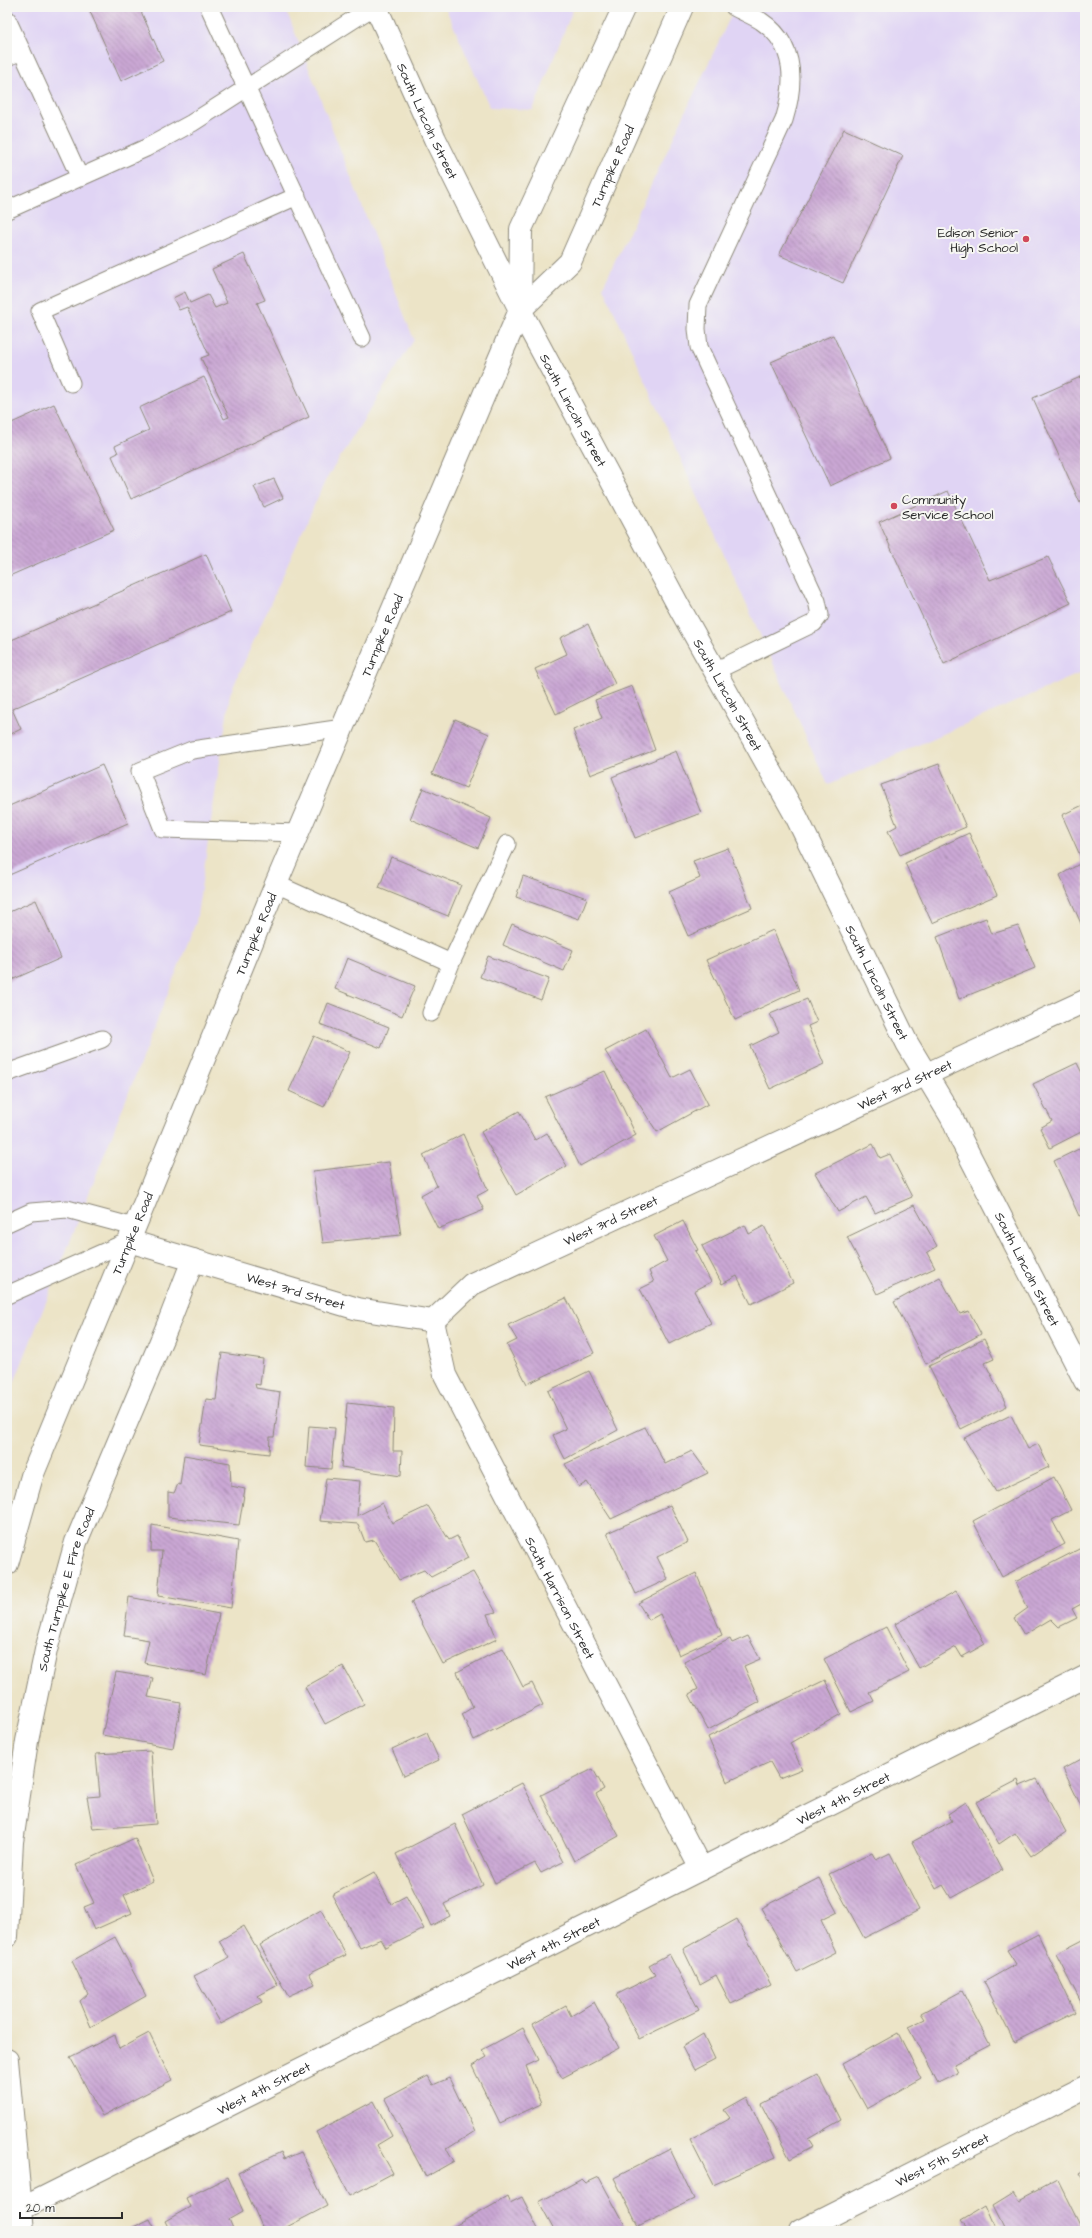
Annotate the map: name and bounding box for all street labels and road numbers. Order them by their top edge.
street label: South Lincoln Street [392,60,462,183]
street label: Turnpike Road [587,122,639,210]
street label: South Lincoln Street [535,351,611,471]
street label: Turnpike Road [357,592,408,680]
street label: South Lincoln Street [689,636,766,755]
street label: Turnpike Road [231,890,282,978]
street label: South Lincoln Street [841,922,913,1044]
street label: West 3rd Street [855,1055,956,1115]
street label: Turnpike Road [108,1189,158,1278]
street label: West 3rd Street [561,1191,662,1251]
street label: South Lincoln Street [990,1209,1064,1330]
street label: West 3rd Street [244,1268,348,1315]
street label: South Turnpike E Fire Road [34,1505,100,1673]
street label: South Harrison Street [520,1534,599,1663]
street label: West 4th Street [794,1768,894,1830]
street label: West 4th Street [504,1913,604,1975]
street label: West 4th Street [214,2057,314,2120]
street label: West 5th Street [893,2129,993,2191]

